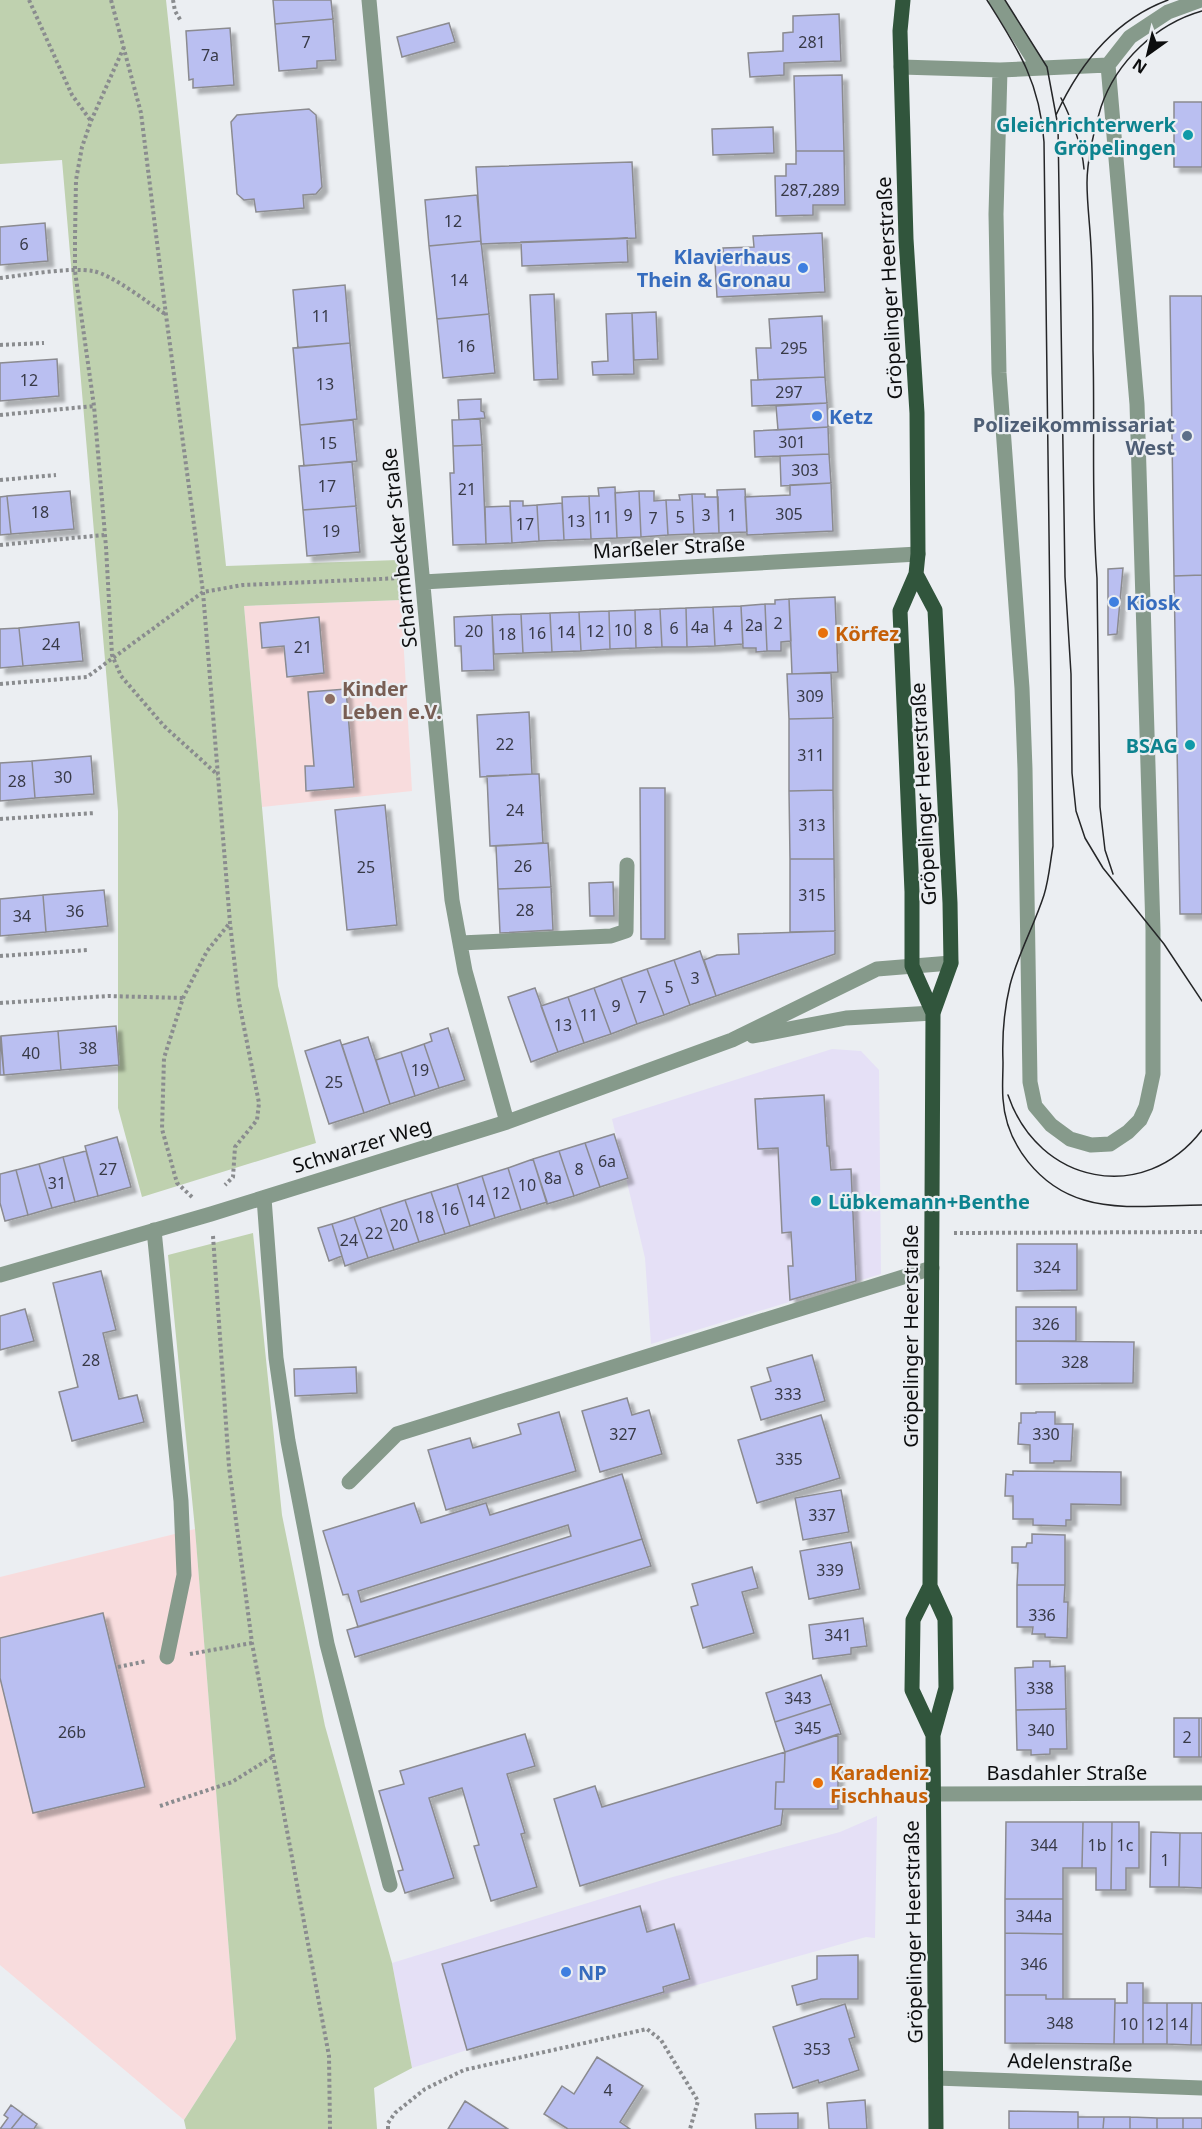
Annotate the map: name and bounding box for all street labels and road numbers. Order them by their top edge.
street label: Gröpelinger Heerstraße [870,176,908,400]
street label: Scharmbecker Straße [375,447,423,649]
street label: Marßeler Straße [592,530,746,564]
street label: Gröpelinger Heerstraße [904,682,942,906]
street label: Schwarzer Weg [289,1111,435,1179]
street label: Gröpelinger Heerstraße [897,1224,924,1448]
street label: Basdahler Straße [987,1759,1147,1786]
street label: Gröpelinger Heerstraße [898,1820,928,2044]
street label: Adelenstraße [1007,2046,1133,2078]

